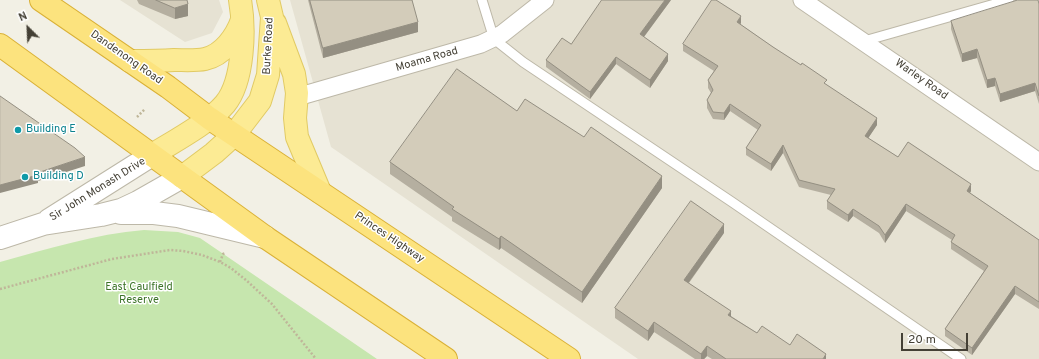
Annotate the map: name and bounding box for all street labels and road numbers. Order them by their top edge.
street label: Burke Road [261,17,277,75]
street label: Dandenong Road [87,28,165,88]
street label: Moama Road [394,45,460,75]
street label: Warley Road [892,57,950,103]
street label: Sir John Monash Drive [48,155,148,225]
street label: Princes Highway [352,210,426,266]

